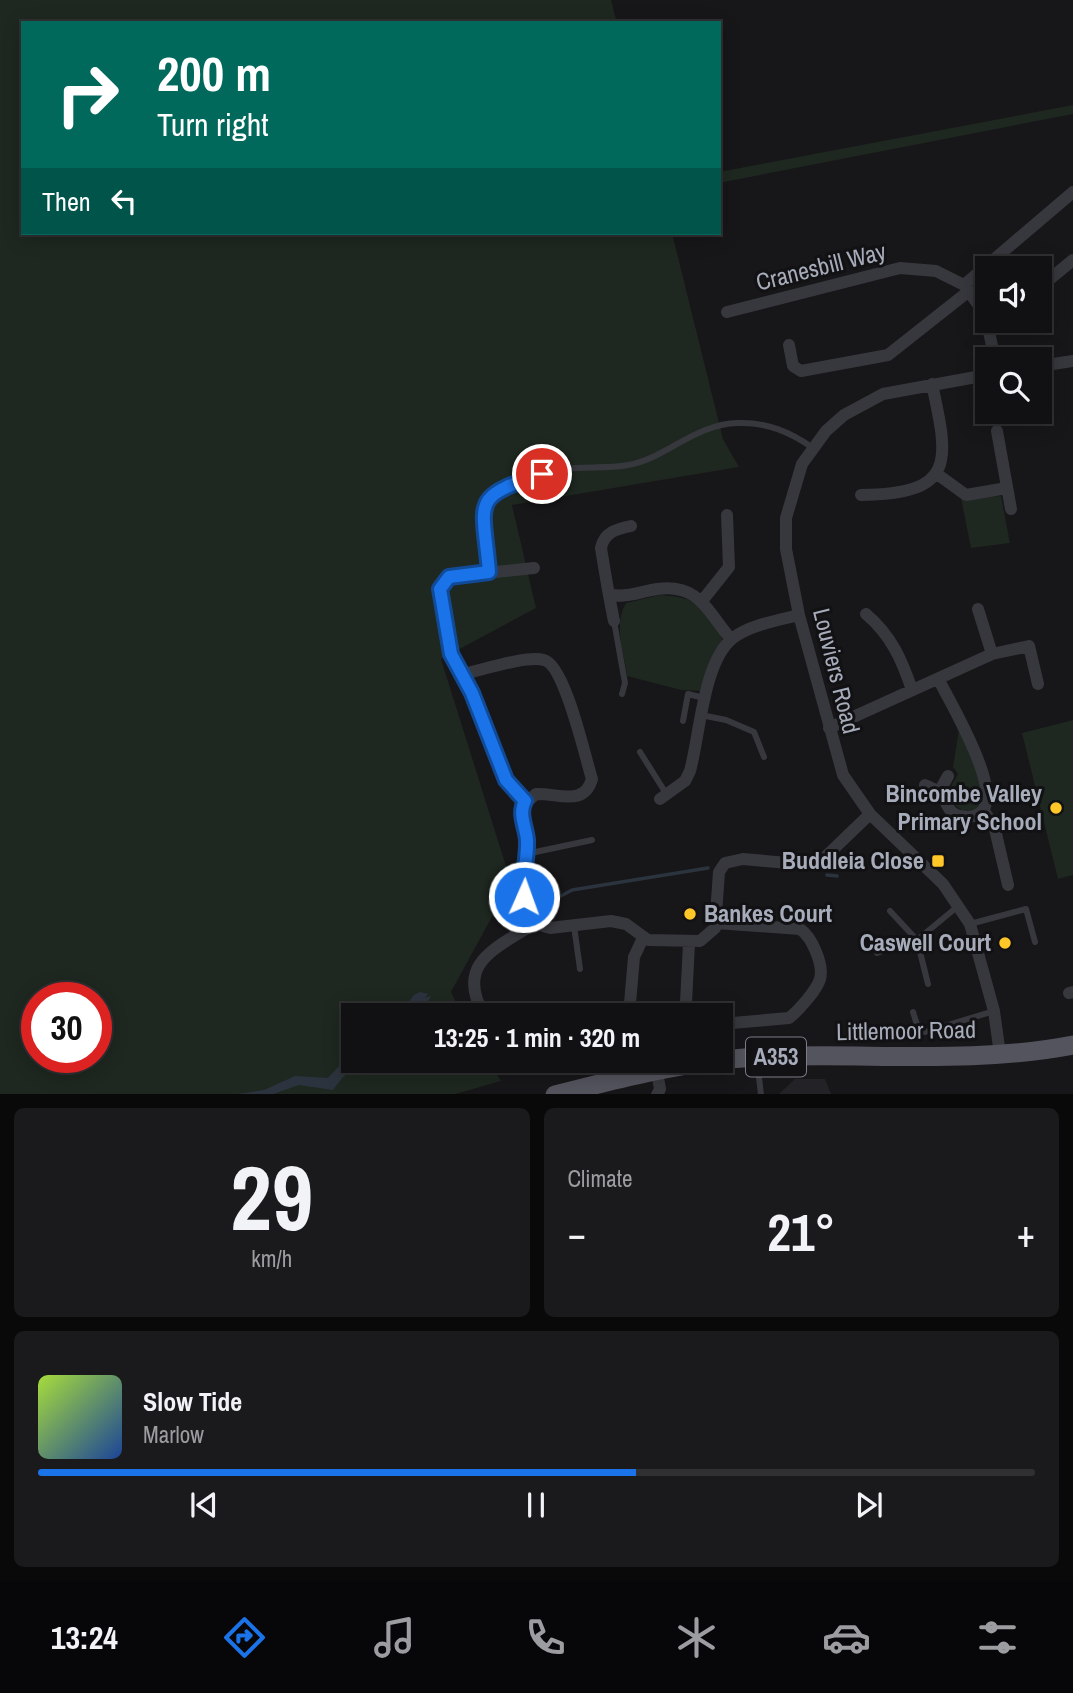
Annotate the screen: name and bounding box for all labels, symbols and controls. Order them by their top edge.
text: 200 m [157,40,271,106]
icon: right [42,49,133,140]
text: Turn right [157,103,269,146]
icon: left [105,182,143,220]
text: Then [42,184,91,219]
street label: Cranesbill Way [753,234,889,298]
map controls [975,256,1052,424]
button: sound [975,256,1052,333]
button: search [975,347,1052,424]
pin [512,444,572,504]
icon: arrive [523,455,561,493]
street label: Louviers Road [806,605,868,737]
place label: Bincombe Valley Primary School [886,777,1042,837]
marker: Bincombe Valley Primary School [1048,800,1064,816]
place label: Buddleia Close [782,844,924,876]
marker: Buddleia Close [930,853,946,869]
position arrow [487,860,561,934]
place label: Bankes Court [704,897,832,929]
marker: Bankes Court [682,906,698,922]
place label: Caswell Court [860,926,991,958]
marker: Caswell Court [997,935,1013,951]
speed limit sign: 30 [21,982,112,1073]
street label: Littlemoor Road [836,1013,976,1047]
text: 13:25 · 1 min · 320 m [434,1020,640,1055]
road number: A353 [746,1038,806,1076]
text: 29 [230,1136,313,1258]
text: Climate [568,1163,632,1194]
text: 21° [767,1197,835,1267]
text: − [568,1208,586,1259]
text: + [1017,1208,1035,1259]
text: km/h [251,1243,292,1274]
text: Slow Tide [143,1384,242,1419]
text: Marlow [143,1419,204,1450]
icon: previous [185,1486,223,1524]
icon: pause [517,1486,555,1524]
icon: next [850,1486,888,1524]
icon: directions [220,1613,269,1662]
icon: music [370,1613,419,1662]
icon: phone [521,1613,570,1662]
icon: climate [672,1613,721,1662]
icon: car [822,1613,871,1662]
icon: filters [973,1613,1022,1662]
text: 13:24 [51,1616,118,1659]

